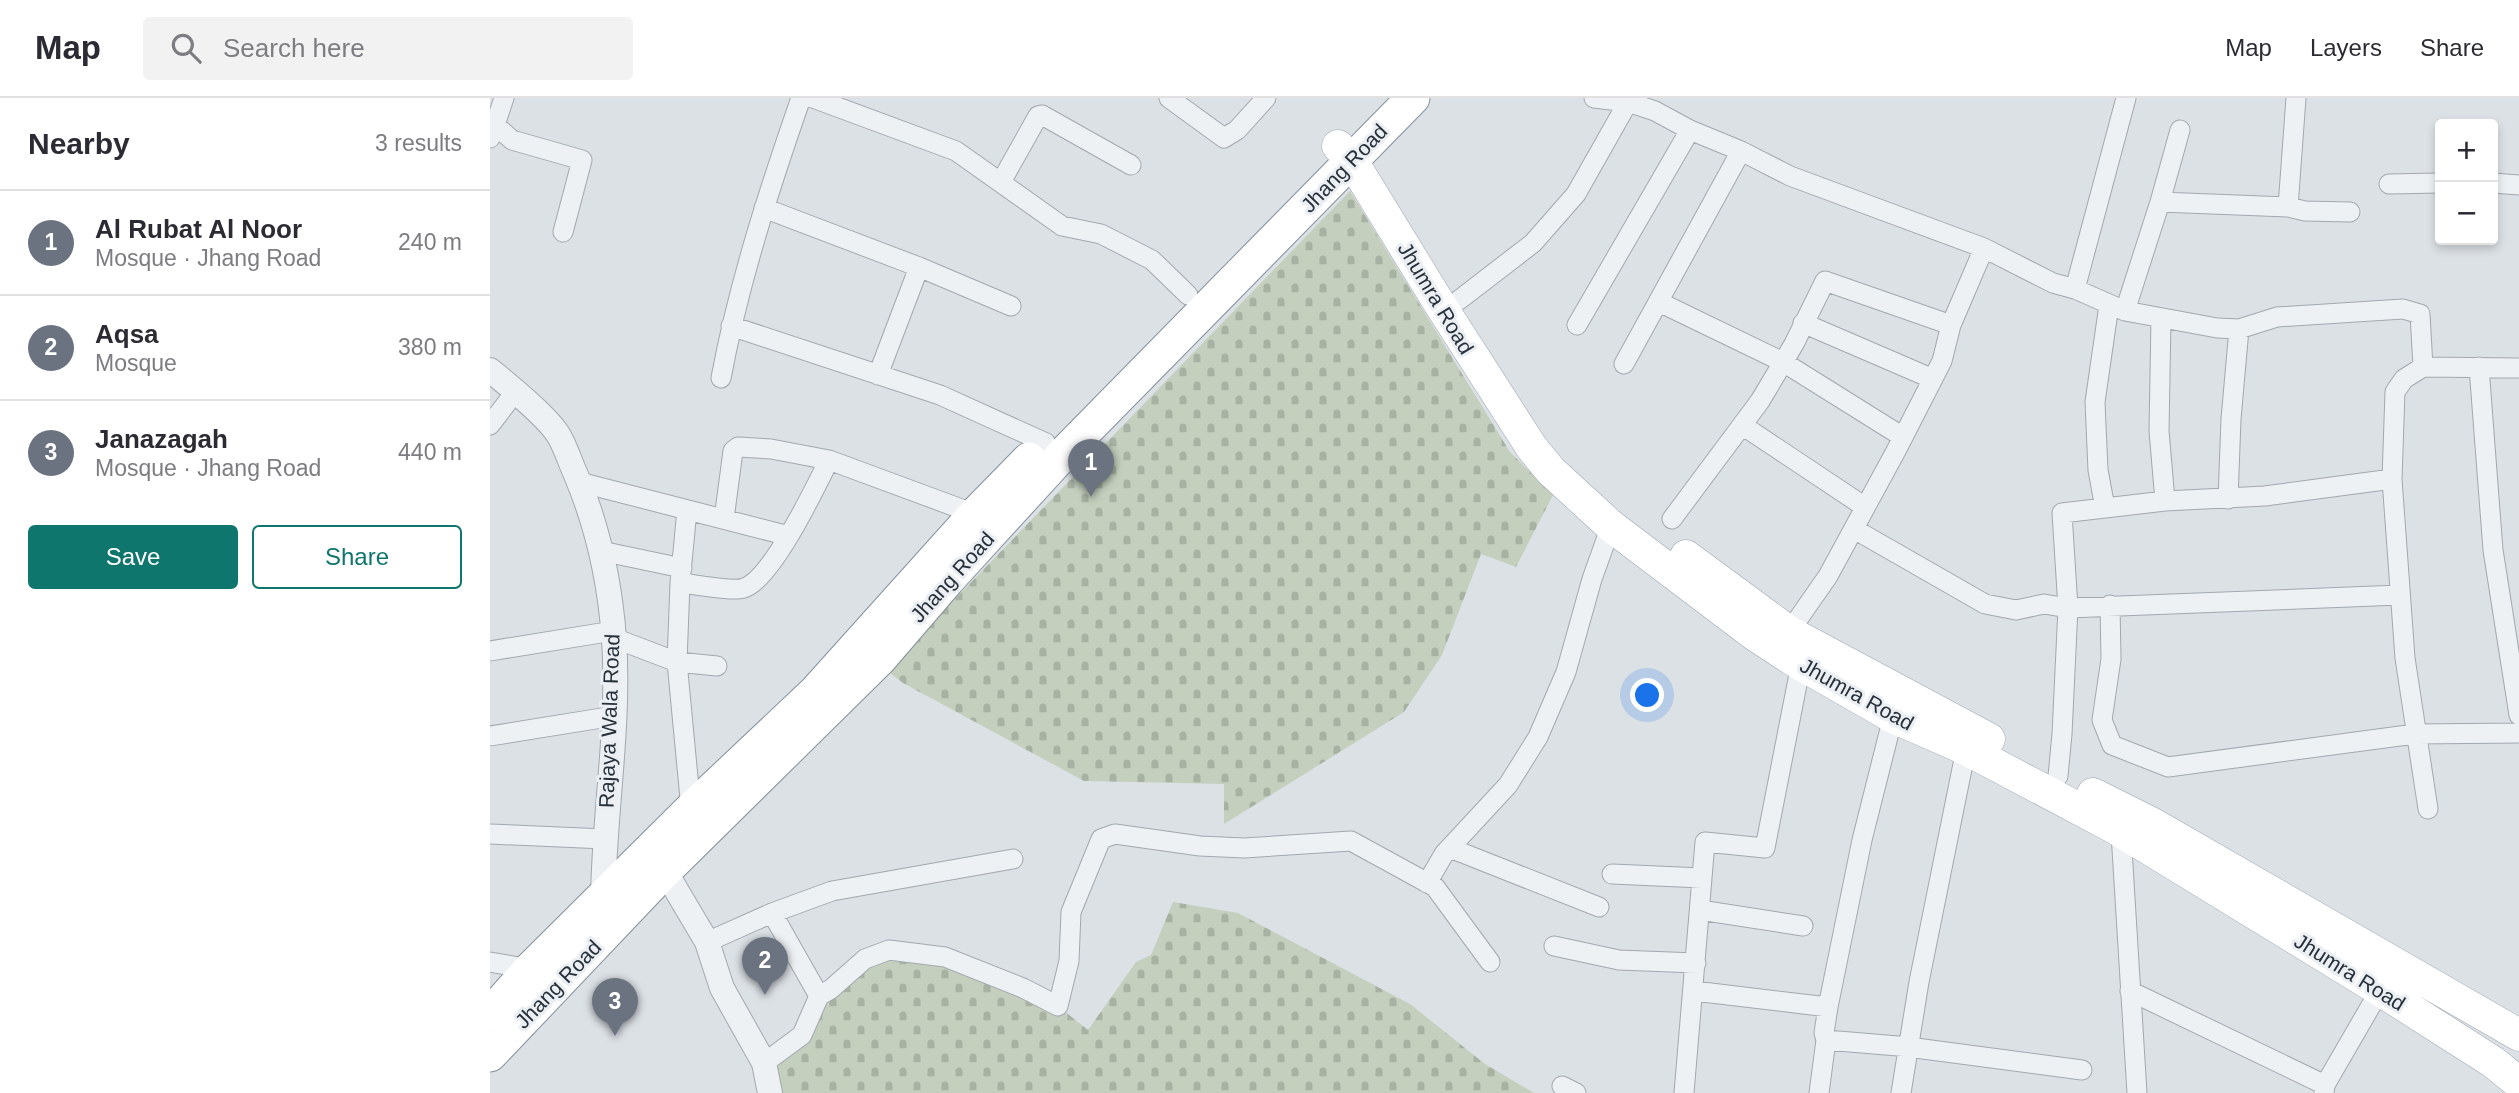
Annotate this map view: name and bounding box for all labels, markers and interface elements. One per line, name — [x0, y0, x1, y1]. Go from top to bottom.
search box — [143, 17, 633, 80]
text: Map — [35, 29, 101, 66]
icon: search — [167, 29, 205, 67]
text: Search here — [223, 33, 365, 63]
text: Map — [2225, 34, 2272, 61]
text: Layers — [2310, 34, 2382, 61]
text: Share — [2420, 34, 2484, 61]
street label: Jhang Road — [1296, 119, 1392, 217]
map controls — [2435, 119, 2498, 245]
button: + — [2435, 119, 2498, 182]
text: Nearby — [28, 127, 130, 160]
text: 3 results — [375, 130, 462, 156]
button: − — [2435, 182, 2498, 245]
text: Al Rubat Al Noor — [95, 214, 302, 244]
text: 1 — [45, 229, 57, 255]
text: 240 m — [398, 229, 462, 255]
street label: Jhumra Road — [1394, 238, 1478, 358]
text: Mosque · Jhang Road — [95, 245, 321, 271]
text: Aqsa — [95, 319, 159, 349]
text: 2 — [45, 334, 57, 360]
text: 380 m — [398, 334, 462, 360]
text: Mosque — [95, 350, 177, 376]
text: Janazagah — [95, 424, 228, 454]
text: 3 — [45, 439, 57, 465]
text: 440 m — [398, 439, 462, 465]
pin: 1 — [1068, 439, 1114, 497]
text: Mosque · Jhang Road — [95, 455, 321, 481]
button: Save — [28, 525, 238, 589]
button: Share — [252, 525, 462, 589]
street label: Jhang Road — [906, 527, 998, 627]
street label: Rajaya Wala Road — [594, 633, 624, 809]
street label: Jhumra Road — [1796, 653, 1918, 735]
your location — [1630, 678, 1664, 712]
street label: Jhumra Road — [2290, 929, 2410, 1015]
street label: Jhang Road — [510, 935, 606, 1033]
pin: 2 — [742, 937, 788, 995]
pin: 3 — [592, 978, 638, 1036]

